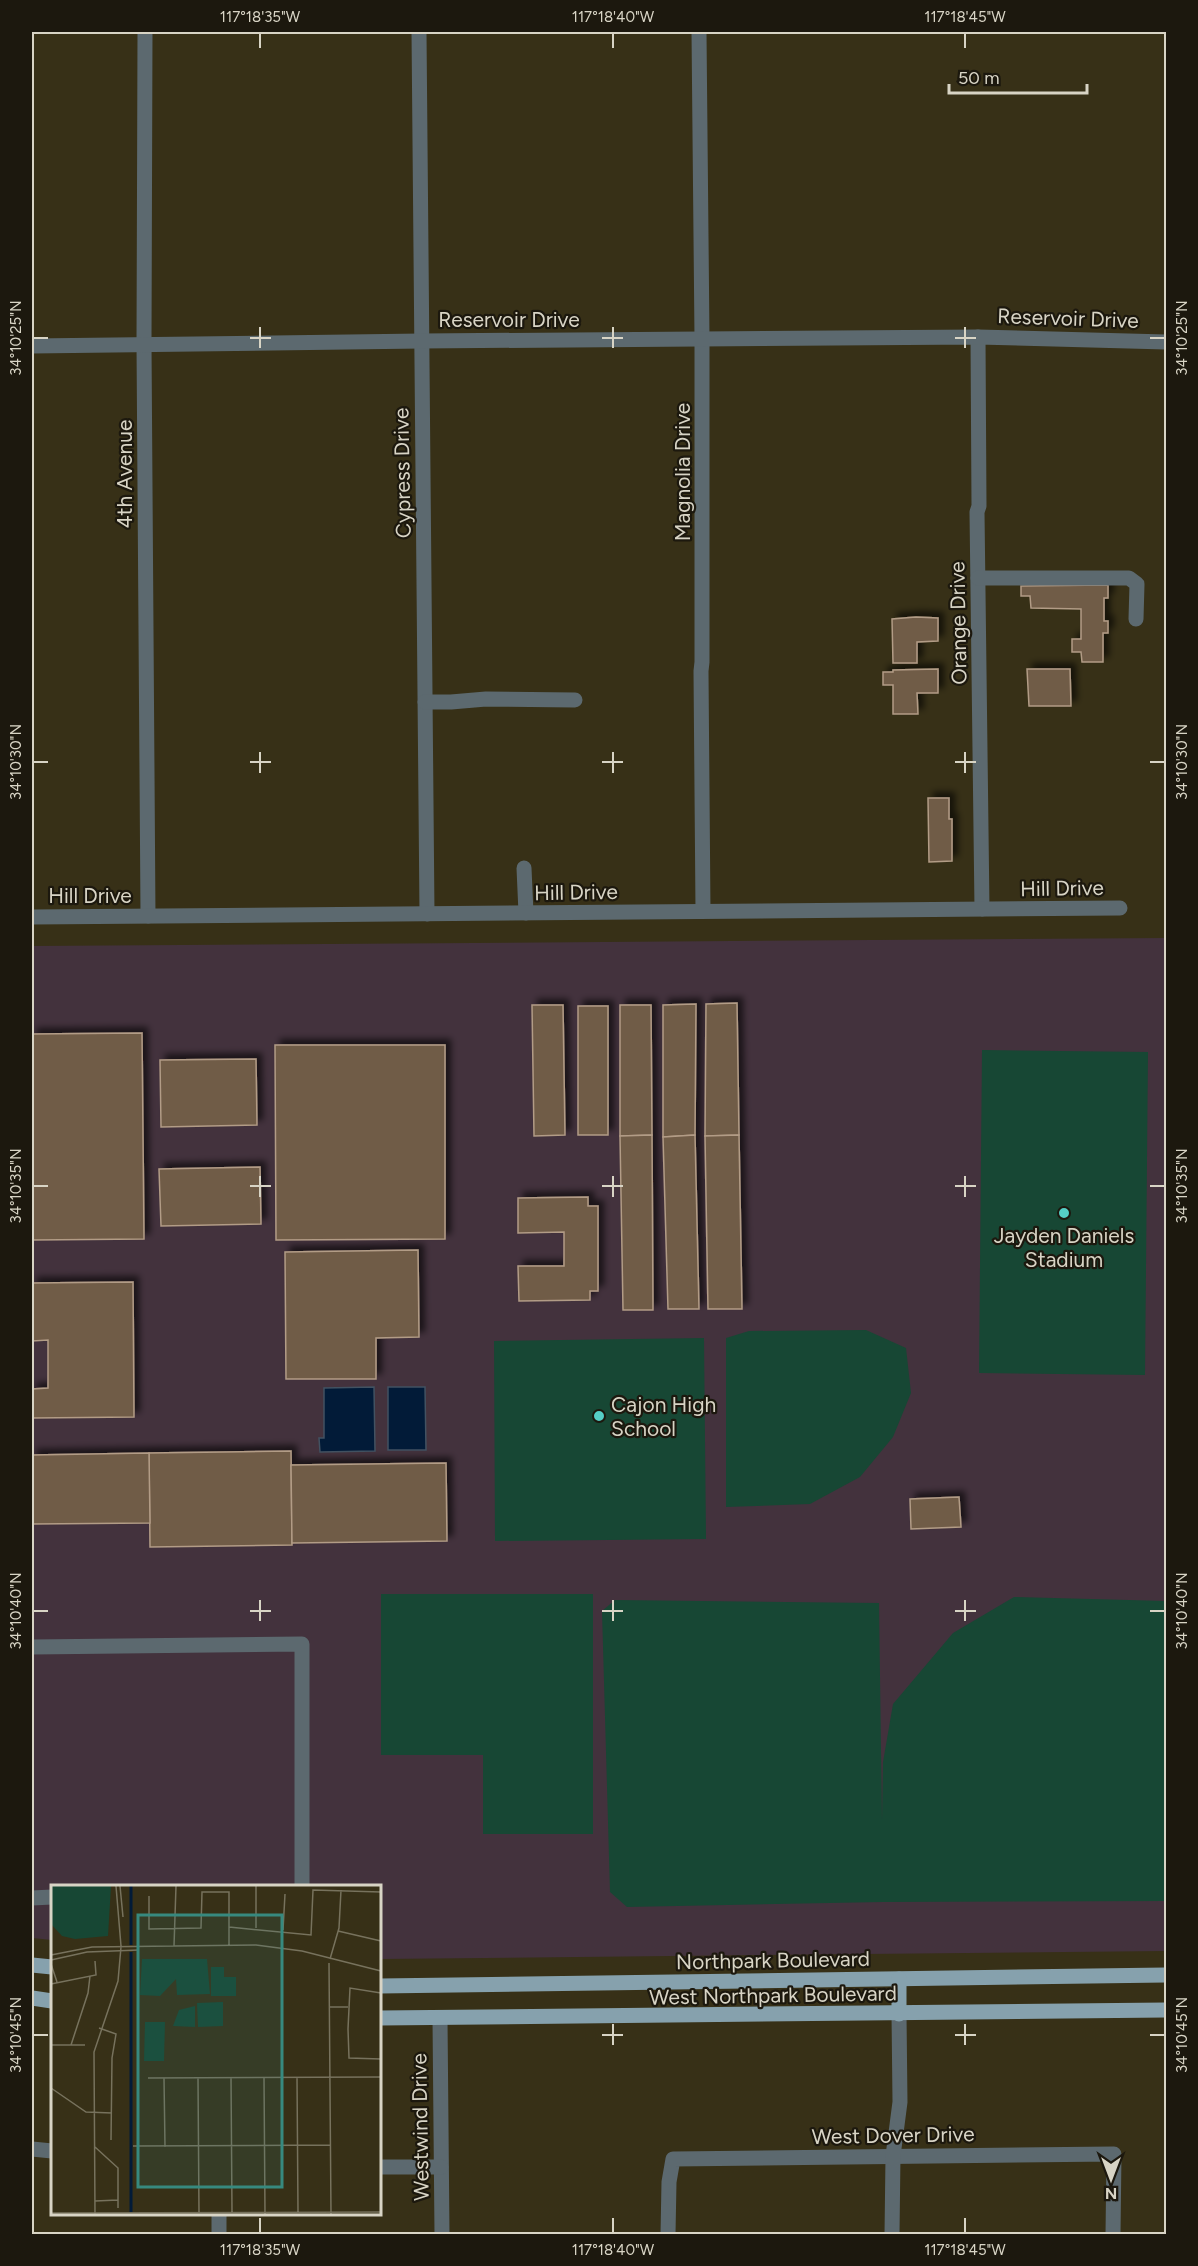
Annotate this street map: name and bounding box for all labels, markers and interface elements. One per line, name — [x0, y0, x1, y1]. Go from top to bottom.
text: 117°18'35"W — [220, 8, 301, 26]
text: 117°18'40"W — [572, 8, 655, 26]
text: 117°18'45"W — [924, 8, 1006, 26]
scale bar — [949, 57, 1087, 95]
text: 50 m — [958, 67, 1000, 89]
text: 34°10'25"N — [7, 300, 25, 376]
text: 34°10'25"N — [1173, 300, 1191, 376]
street label: Reservoir Drive — [997, 303, 1139, 333]
street label: Reservoir Drive — [438, 307, 580, 332]
street label: Magnolia Drive — [670, 403, 695, 541]
street label: Cypress Drive — [388, 408, 416, 538]
street label: 4th Avenue — [112, 420, 137, 528]
street label: Orange Drive — [944, 561, 972, 685]
text: 34°10'30"N — [7, 724, 25, 800]
text: 34°10'30"N — [1173, 724, 1191, 800]
street label: Hill Drive — [1020, 875, 1104, 901]
street label: Hill Drive — [534, 879, 618, 905]
street label: Hill Drive — [48, 883, 132, 908]
text: 34°10'35"N — [7, 1148, 25, 1224]
text: 34°10'35"N — [1173, 1148, 1191, 1224]
marker: Jayden Daniels Stadium — [1057, 1206, 1071, 1220]
place label: Jayden Daniels Stadium — [994, 1223, 1134, 1272]
place label: Cajon High School — [611, 1392, 716, 1441]
marker: Cajon High School — [592, 1409, 606, 1423]
text: 34°10'40"N — [7, 1572, 25, 1650]
text: 34°10'40"N — [1173, 1572, 1191, 1650]
inset map — [51, 1885, 381, 2215]
street label: Northpark Boulevard — [676, 1946, 870, 1974]
street label: West Northpark Boulevard — [649, 1980, 897, 2010]
text: 34°10'45"N — [7, 1997, 25, 2073]
text: 34°10'45"N — [1173, 1997, 1191, 2073]
street label: Westwind Drive — [406, 2053, 434, 2201]
street label: West Dover Drive — [811, 2121, 975, 2149]
north arrow — [1081, 2149, 1141, 2209]
text: N — [1105, 2184, 1117, 2203]
text: 117°18'35"W — [220, 2241, 301, 2259]
text: 117°18'40"W — [572, 2241, 655, 2259]
text: 117°18'45"W — [924, 2241, 1006, 2259]

